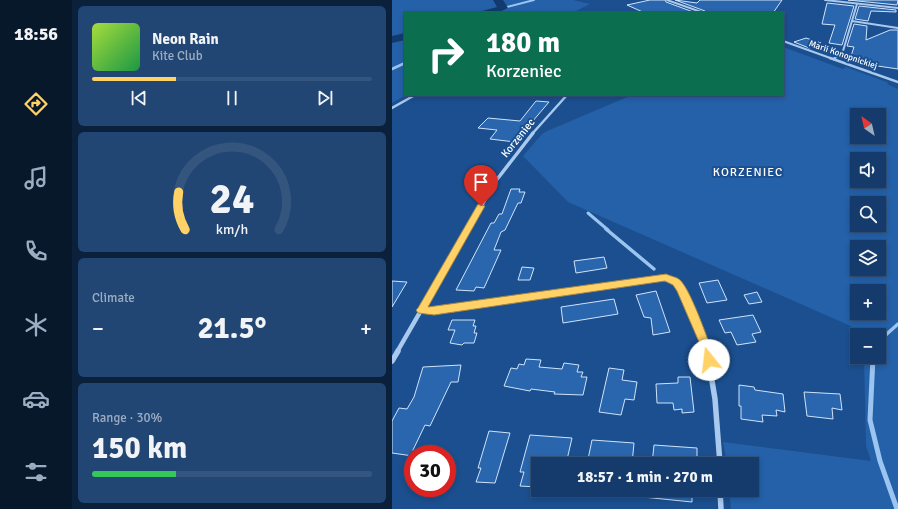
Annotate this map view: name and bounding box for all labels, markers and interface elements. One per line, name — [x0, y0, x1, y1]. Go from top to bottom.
text: 18:56 — [14, 23, 58, 45]
text: 180 m — [486, 26, 560, 60]
icon: right — [420, 28, 472, 80]
text: Neon Rain — [152, 30, 219, 48]
street label: Marii Konopnickiej — [807, 38, 879, 72]
text: Kite Club — [152, 48, 203, 64]
text: Korzeniec — [486, 60, 562, 82]
icon: previous — [128, 87, 150, 109]
icon: pause — [221, 87, 243, 109]
icon: next — [314, 87, 336, 109]
icon: directions — [22, 90, 50, 118]
north arrow — [850, 108, 886, 144]
map controls — [850, 108, 886, 364]
street label: Korzeniec — [498, 116, 538, 160]
button: sound — [850, 152, 886, 188]
icon: music — [22, 164, 50, 192]
pin — [464, 165, 498, 206]
district label: KORZENIEC — [713, 165, 783, 180]
icon: arrive — [470, 171, 492, 193]
text: 24 — [210, 173, 254, 224]
button: search — [850, 196, 886, 232]
text: km/h — [216, 220, 248, 237]
icon: phone — [22, 237, 50, 265]
button: layers — [850, 240, 886, 276]
button: + — [850, 284, 886, 320]
text: Climate — [92, 290, 135, 306]
text: 21.5° — [197, 310, 267, 347]
icon: climate — [22, 311, 50, 339]
text: − — [92, 315, 104, 342]
text: + — [360, 315, 372, 342]
button: − — [850, 328, 886, 364]
position arrow — [688, 339, 730, 381]
icon: car — [22, 385, 50, 413]
text: Range · 30% — [92, 410, 162, 426]
text: 150 km — [92, 430, 187, 467]
speed limit sign: 30 — [404, 445, 456, 497]
icon: filters — [22, 458, 50, 486]
text: 18:57 · 1 min · 270 m — [577, 468, 713, 486]

